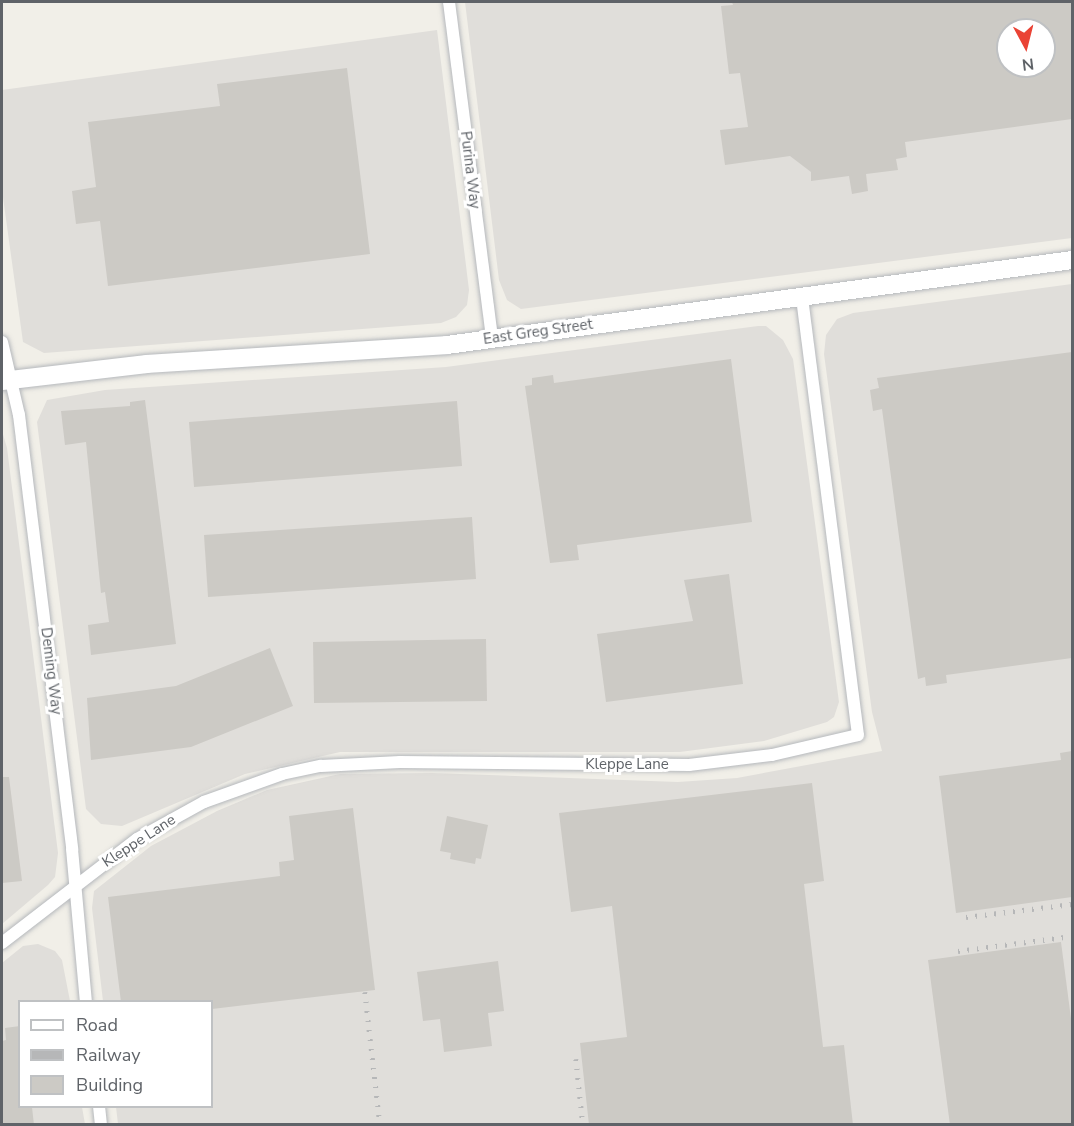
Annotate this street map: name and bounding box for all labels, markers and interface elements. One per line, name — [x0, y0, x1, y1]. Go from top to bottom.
north arrow — [996, 18, 1056, 78]
text: N — [1021, 52, 1035, 76]
street label: Purina Way — [456, 130, 484, 210]
street label: East Greg Street — [482, 315, 594, 349]
street label: Deming Way — [37, 626, 65, 716]
street label: Kleppe Lane — [585, 756, 669, 774]
street label: Kleppe Lane — [99, 811, 179, 871]
legend — [18, 1000, 213, 1108]
text: Road — [76, 1013, 118, 1037]
text: Railway — [76, 1043, 141, 1067]
text: Building — [76, 1073, 143, 1097]

